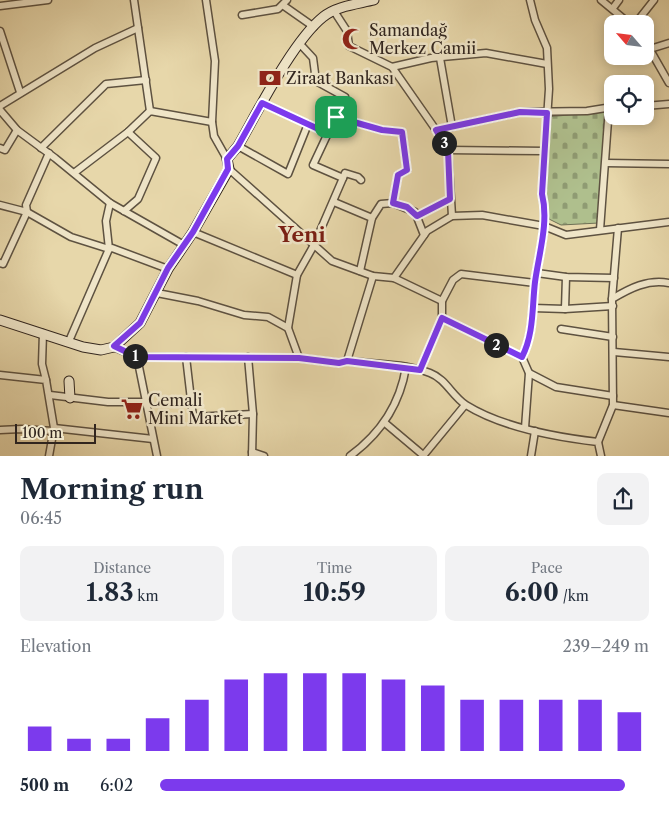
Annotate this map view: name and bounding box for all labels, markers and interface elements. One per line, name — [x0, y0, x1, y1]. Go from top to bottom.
north arrow — [604, 15, 654, 65]
map controls — [604, 15, 654, 125]
place label: Samandağ Merkez Camii — [369, 20, 476, 58]
mosque icon: Samandağ Merkez Camii — [340, 26, 366, 52]
bank icon: Ziraat Bankası — [257, 65, 283, 91]
place label: Ziraat Bankası — [286, 68, 394, 88]
button: locate — [604, 75, 654, 125]
pin — [315, 96, 357, 138]
icon: arrive — [322, 103, 350, 131]
pin: 3 — [432, 130, 456, 156]
text: 3 — [441, 134, 448, 152]
district label: Yeni — [277, 222, 326, 247]
pin: 2 — [484, 332, 508, 358]
text: 2 — [492, 336, 501, 354]
pin: 1 — [122, 344, 148, 368]
text: 1 — [132, 347, 139, 365]
place label: Cemali Mini Market — [148, 390, 243, 428]
supermarket icon: Cemali Mini Market — [119, 396, 145, 422]
scale bar — [15, 420, 96, 444]
text: 100 m — [22, 424, 62, 442]
text: Morning run — [20, 472, 204, 506]
button: share — [597, 473, 649, 525]
text: 06:45 — [20, 508, 62, 528]
text: Distance — [93, 559, 151, 577]
text: Time — [317, 559, 352, 577]
text: Pace — [531, 559, 563, 577]
text: 1.83 — [86, 577, 134, 608]
text: 10:59 — [303, 577, 366, 608]
text: 6:00 — [505, 577, 559, 608]
text: km — [134, 587, 158, 605]
text: /km — [559, 587, 589, 605]
text: Elevation — [20, 636, 91, 656]
text: 239–249 m — [563, 636, 649, 656]
text: 500 m — [20, 775, 69, 795]
text: 6:02 — [100, 775, 133, 795]

